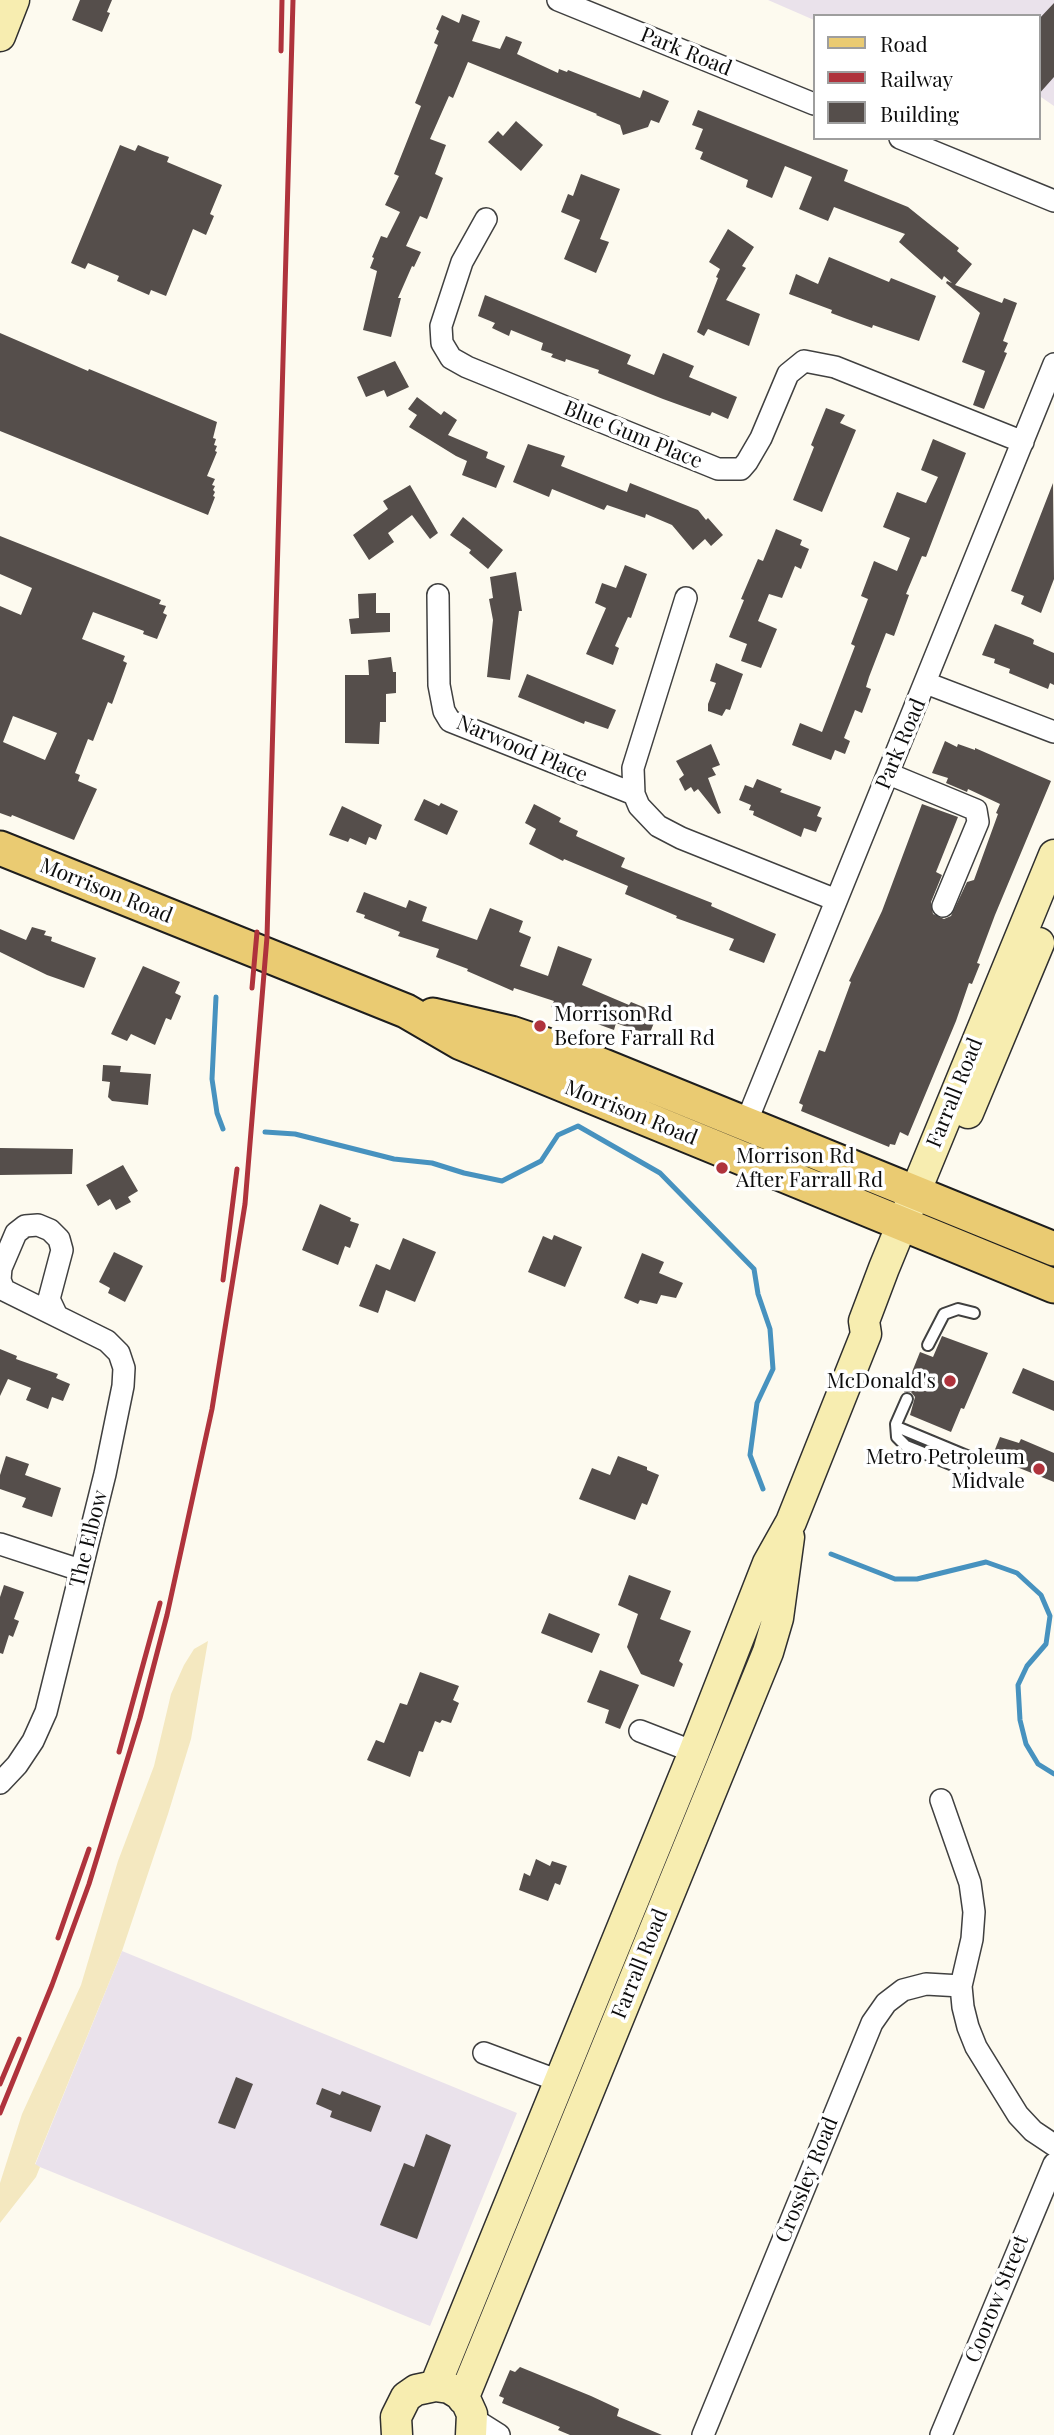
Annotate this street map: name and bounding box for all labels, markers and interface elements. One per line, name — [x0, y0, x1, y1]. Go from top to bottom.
legend — [813, 14, 1040, 140]
street label: Park Road — [637, 22, 735, 82]
text: Road — [880, 29, 928, 57]
text: Railway — [880, 64, 953, 92]
text: Building — [880, 99, 959, 127]
street label: Blue Gum Place — [560, 396, 706, 474]
street label: Park Road — [871, 695, 931, 793]
street label: Narwood Place — [453, 710, 591, 788]
street label: Morrison Road — [36, 853, 176, 929]
place label: Morrison Rd Before Farrall Rd — [554, 1001, 715, 1051]
marker: Morrison Rd Before Farrall Rd — [532, 1018, 548, 1034]
street label: Farrall Road — [922, 1034, 988, 1152]
street label: Morrison Road — [561, 1075, 701, 1151]
place label: Morrison Rd After Farrall Rd — [736, 1143, 883, 1193]
marker: Morrison Rd After Farrall Rd — [714, 1160, 730, 1176]
place label: McDonald's — [827, 1368, 936, 1394]
marker: McDonald's — [942, 1373, 958, 1389]
place label: Metro Petroleum Midvale — [866, 1444, 1025, 1494]
marker: Metro Petroleum Midvale — [1031, 1461, 1047, 1477]
street label: The Elbow — [65, 1488, 113, 1590]
street label: Farrall Road — [607, 1905, 673, 2023]
street label: Crossley Road — [770, 2113, 844, 2247]
street label: Coorow Street — [960, 2231, 1034, 2367]

